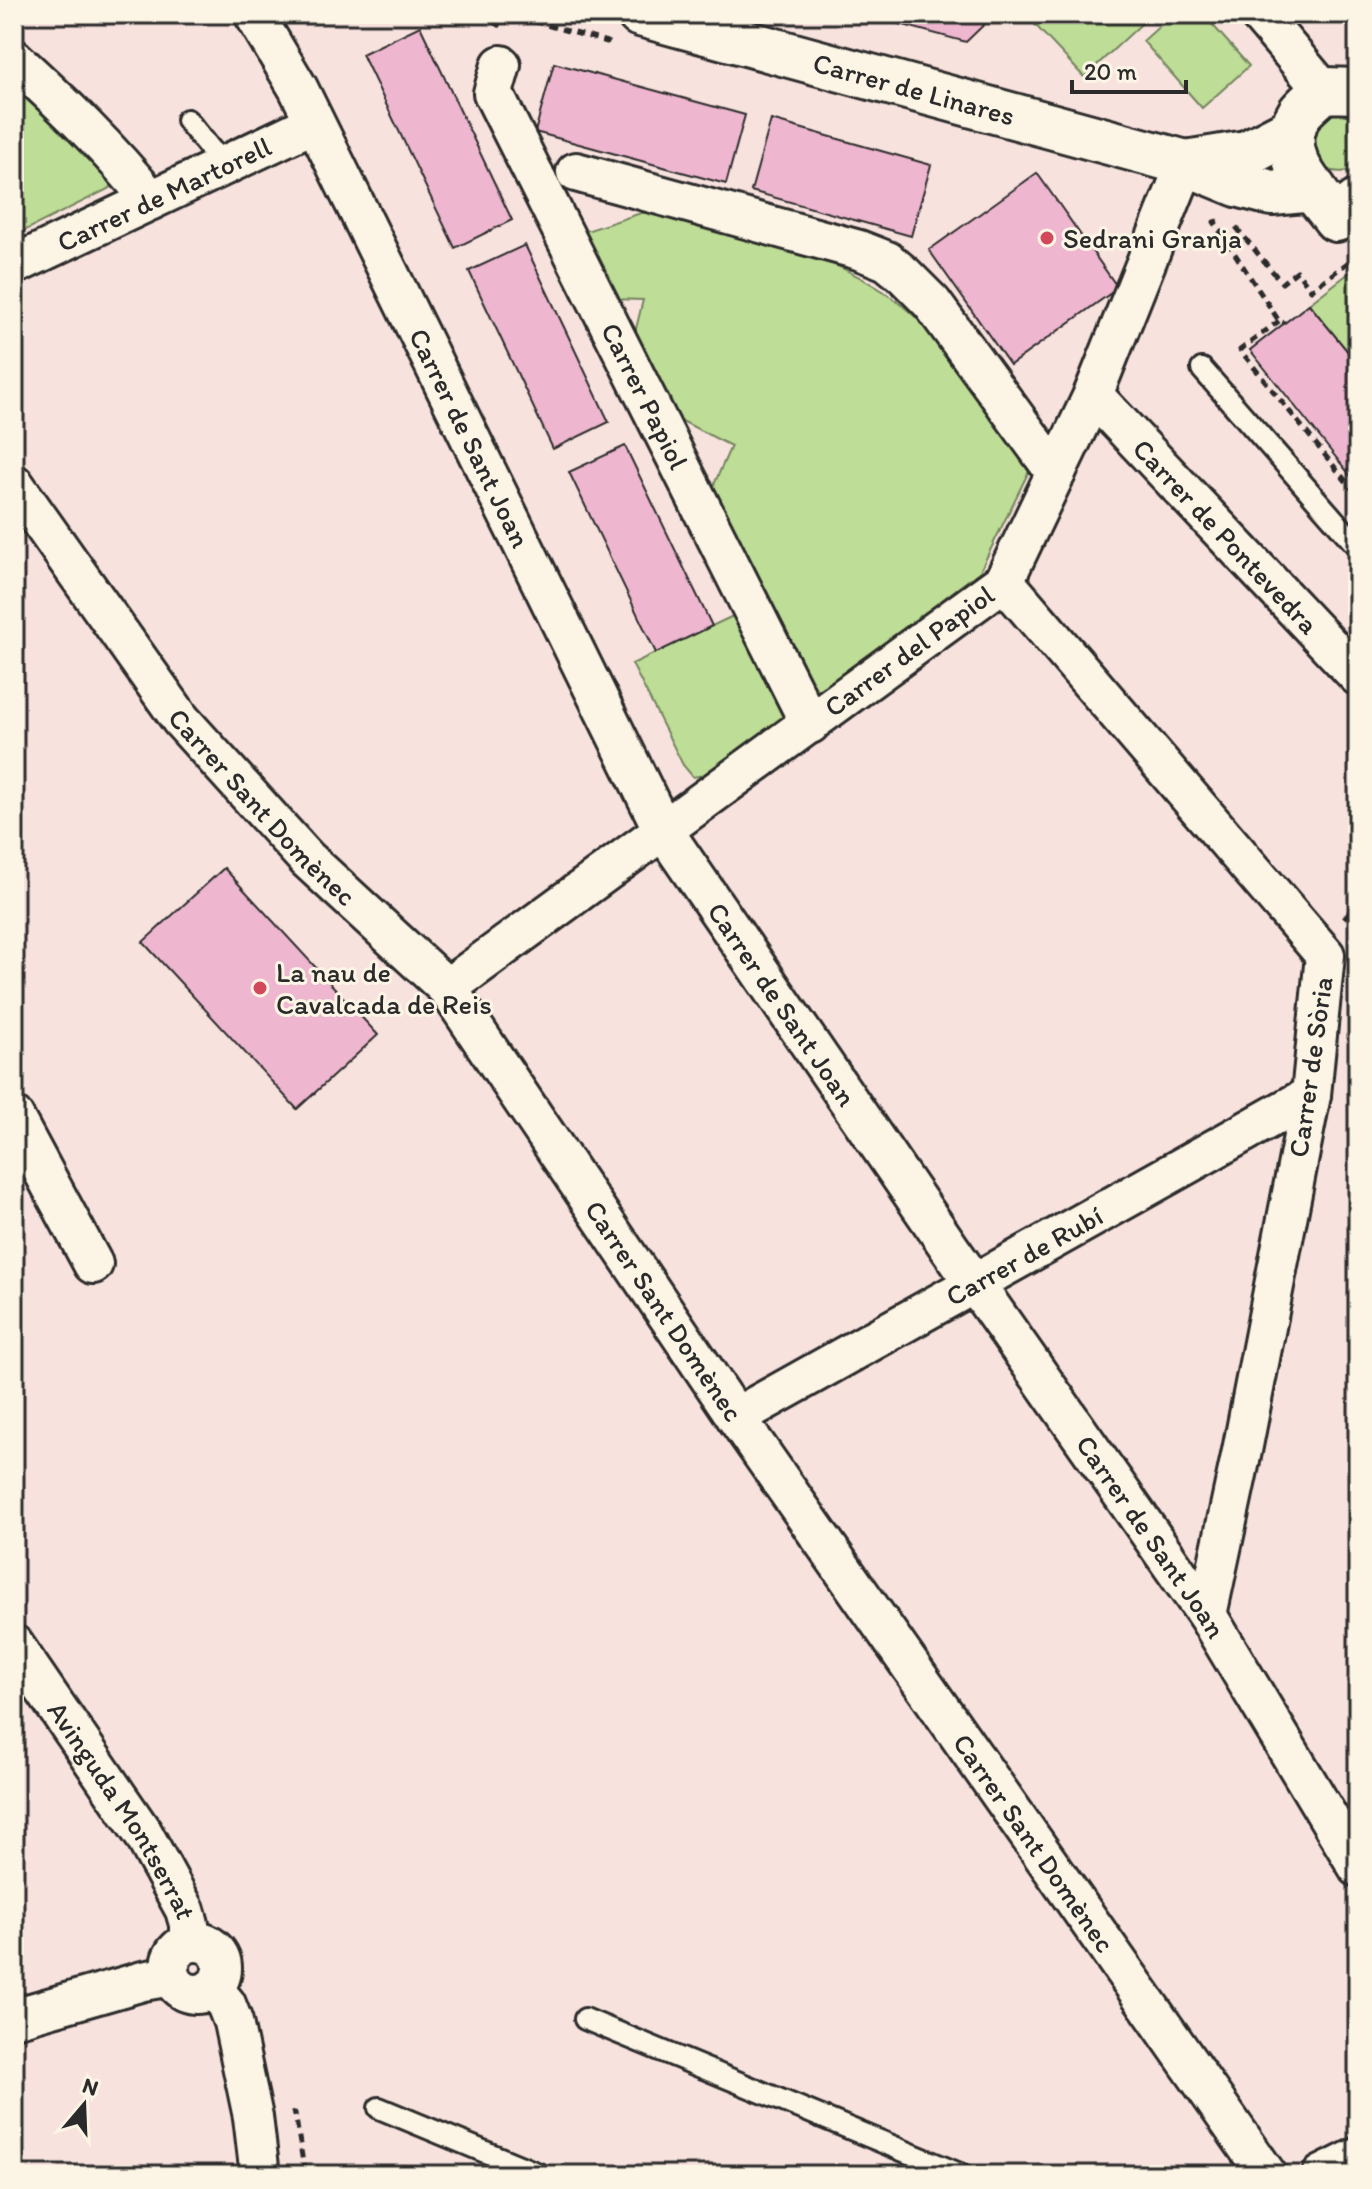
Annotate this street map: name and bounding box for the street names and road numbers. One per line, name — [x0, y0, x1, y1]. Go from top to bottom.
street label: Carrer de Linares — [809, 45, 1019, 132]
street label: Carrer de Martorell — [52, 129, 277, 259]
street label: Carrer Papiol — [594, 317, 696, 475]
street label: Carrer de Sant Joan — [402, 323, 538, 553]
street label: Carrer de Pontevedra — [1126, 431, 1326, 641]
street label: Carrer del Papiol — [817, 577, 1001, 724]
street label: Carrer Sant Domènec — [161, 702, 363, 913]
street label: Carrer de Sant Joan — [700, 895, 864, 1113]
street label: Carrer de Sòria — [1281, 974, 1340, 1159]
street label: Carrer Sant Domènec — [578, 1194, 751, 1427]
street label: Carrer de Rubí — [940, 1198, 1108, 1313]
street label: Carrer de Sant Joan — [1069, 1428, 1234, 1644]
street label: Avinguda Montserrat — [40, 1694, 204, 1923]
street label: Carrer Sant Domènec — [946, 1727, 1122, 1958]

